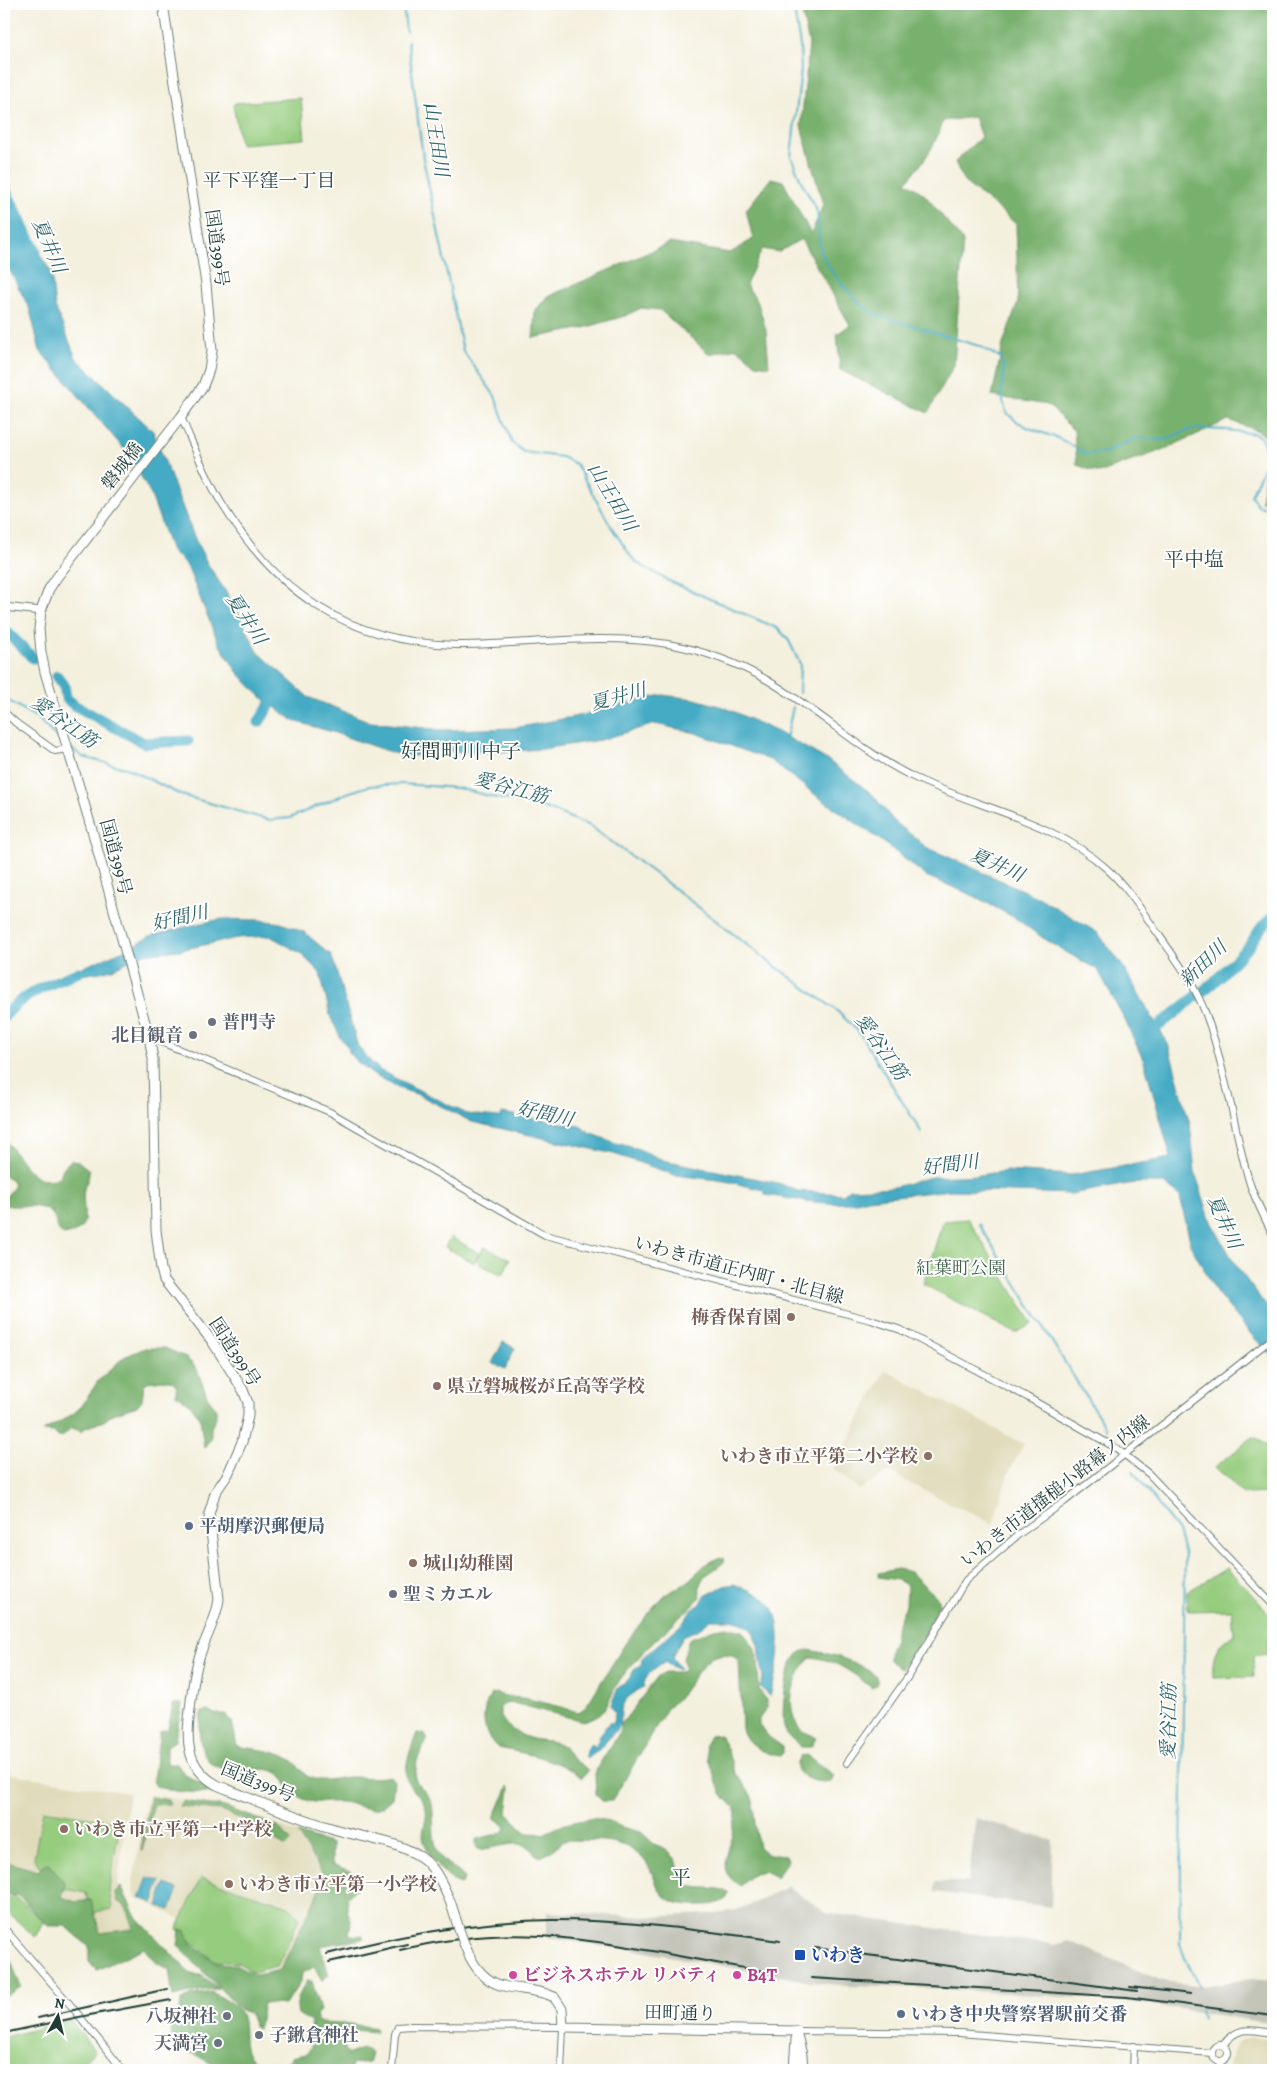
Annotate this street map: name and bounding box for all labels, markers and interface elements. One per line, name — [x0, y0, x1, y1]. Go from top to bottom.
water label: 山王田川 — [417, 99, 455, 181]
district label: 平下平窪一丁目 — [202, 168, 336, 194]
street label: 国道399号 — [200, 208, 234, 288]
water label: 夏井川 — [26, 215, 73, 279]
street label: 磐城橋 — [96, 437, 148, 495]
water label: 山王田川 — [581, 458, 644, 538]
district label: 平中塩 — [1164, 546, 1224, 573]
water label: 夏井川 — [220, 588, 274, 652]
water label: 夏井川 — [587, 677, 651, 717]
water label: 愛谷江筋 — [25, 690, 105, 756]
district label: 好間町川中子 — [401, 738, 521, 765]
water label: 愛谷江筋 — [471, 766, 554, 811]
street label: 国道399号 — [94, 816, 138, 898]
water label: 夏井川 — [966, 842, 1030, 889]
water label: 好間川 — [149, 898, 213, 937]
water label: 新田川 — [1173, 933, 1234, 993]
water label: 愛谷江筋 — [849, 1008, 915, 1088]
place label: 普門寺 — [222, 1010, 276, 1034]
marker: 普門寺 — [206, 1016, 218, 1028]
place label: 北目観音 — [111, 1023, 183, 1047]
marker: 北目観音 — [187, 1029, 199, 1041]
water label: 好間川 — [514, 1095, 578, 1134]
water label: 好間川 — [920, 1148, 982, 1181]
water label: 夏井川 — [1201, 1191, 1248, 1255]
street label: いわき市道正内町・北目線 — [632, 1230, 846, 1310]
park label: 紅葉町公園 — [916, 1256, 1006, 1280]
place label: 梅香保育園 — [691, 1305, 781, 1329]
marker: 梅香保育園 — [785, 1311, 797, 1323]
street label: 国道399号 — [204, 1313, 266, 1391]
place label: 県立磐城桜が丘高等学校 — [447, 1374, 645, 1398]
marker: 県立磐城桜が丘高等学校 — [431, 1380, 443, 1392]
street label: いわき市道搔槌小路幕ノ内線 — [955, 1410, 1155, 1572]
place label: いわき市立平第二小学校 — [720, 1444, 918, 1468]
marker: いわき市立平第二小学校 — [922, 1450, 934, 1462]
place label: 平胡摩沢郵便局 — [199, 1514, 325, 1538]
marker: 平胡摩沢郵便局 — [183, 1520, 195, 1532]
place label: 城山幼稚園 — [423, 1551, 513, 1575]
marker: 城山幼稚園 — [407, 1557, 419, 1569]
place label: 聖ミカエル — [403, 1582, 493, 1606]
marker: 聖ミカエル — [387, 1588, 399, 1600]
water label: 愛谷江筋 — [1155, 1681, 1183, 1760]
street label: 国道399号 — [217, 1756, 299, 1808]
place label: いわき市立平第一中学校 — [74, 1817, 272, 1841]
marker: いわき市立平第一中学校 — [58, 1823, 70, 1835]
district label: 平 — [671, 1864, 691, 1891]
place label: いわき市立平第一小学校 — [239, 1872, 437, 1896]
marker: いわき市立平第一小学校 — [223, 1878, 235, 1890]
place label: いわき — [811, 1943, 865, 1967]
marker: いわき — [793, 1948, 807, 1962]
place label: ビジネスホテル リバティ — [523, 1963, 721, 1987]
place label: B4T — [747, 1963, 778, 1987]
marker: ビジネスホテル リバティ — [507, 1969, 519, 1981]
marker: B4T — [731, 1969, 743, 1981]
north arrow — [32, 1992, 82, 2042]
text: N — [53, 1994, 66, 2014]
street label: 田町通り — [644, 2000, 716, 2026]
place label: いわき中央警察署駅前交番 — [911, 2002, 1127, 2026]
place label: 八坂神社 — [145, 2004, 217, 2028]
marker: いわき中央警察署駅前交番 — [895, 2008, 907, 2020]
marker: 八坂神社 — [221, 2010, 233, 2022]
place label: 子鍬倉神社 — [269, 2023, 359, 2047]
marker: 子鍬倉神社 — [253, 2029, 265, 2041]
place label: 天満宮 — [154, 2031, 208, 2055]
marker: 天満宮 — [212, 2037, 224, 2049]

